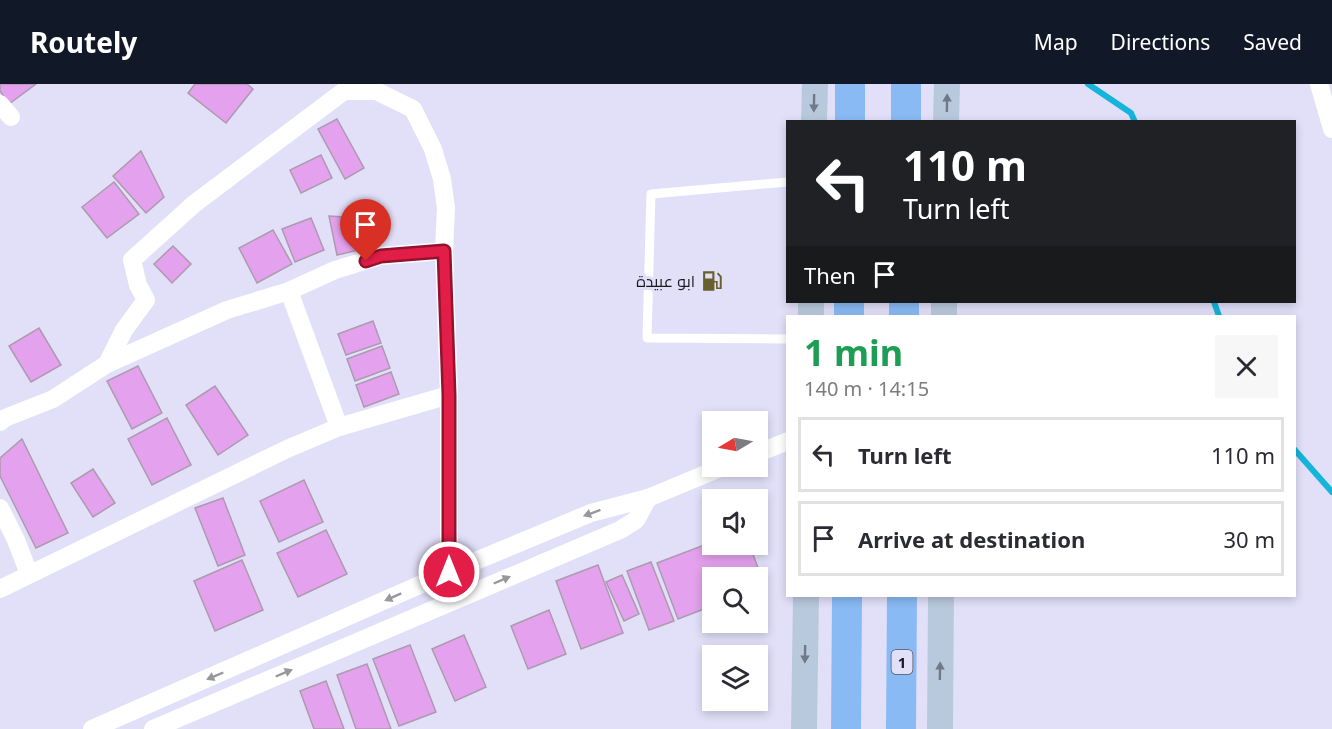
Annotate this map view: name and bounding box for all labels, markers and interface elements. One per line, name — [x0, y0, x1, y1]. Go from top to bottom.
text: Routely — [30, 23, 137, 61]
text: Map — [1034, 28, 1078, 56]
text: Directions — [1111, 28, 1210, 56]
text: Saved — [1243, 28, 1302, 56]
one-way arrow — [810, 93, 819, 112]
one-way arrow — [942, 93, 952, 112]
text: 110 m — [903, 136, 1027, 193]
icon: left — [804, 144, 882, 222]
text: Turn left — [903, 190, 1009, 227]
pin — [340, 199, 391, 261]
icon: arrive — [349, 208, 382, 241]
icon: arrive — [868, 258, 901, 291]
text: Then — [804, 260, 856, 290]
fuel station icon: ابو عبيدة — [700, 269, 724, 293]
place label: ابو عبيدة — [636, 270, 695, 292]
text: 1 min — [804, 328, 903, 377]
button: close — [1215, 335, 1278, 398]
text: 140 m · 14:15 — [804, 375, 929, 402]
north arrow — [702, 411, 768, 477]
map controls — [702, 411, 768, 711]
icon: left — [807, 438, 840, 471]
text: Turn left — [858, 440, 952, 470]
text: 110 m — [1211, 440, 1275, 470]
button: sound — [702, 489, 768, 555]
one-way arrow — [583, 509, 601, 519]
icon: arrive — [807, 522, 840, 555]
text: Arrive at destination — [858, 524, 1085, 554]
text: 30 m — [1224, 524, 1275, 554]
position arrow — [417, 540, 481, 604]
button: search — [702, 567, 768, 633]
one-way arrow — [493, 575, 511, 585]
one-way arrow — [385, 593, 402, 602]
one-way arrow — [800, 644, 810, 663]
button: layers — [702, 645, 768, 711]
road number: 1 — [892, 650, 912, 674]
one-way arrow — [935, 661, 945, 680]
one-way arrow — [275, 668, 293, 678]
one-way arrow — [205, 671, 223, 681]

